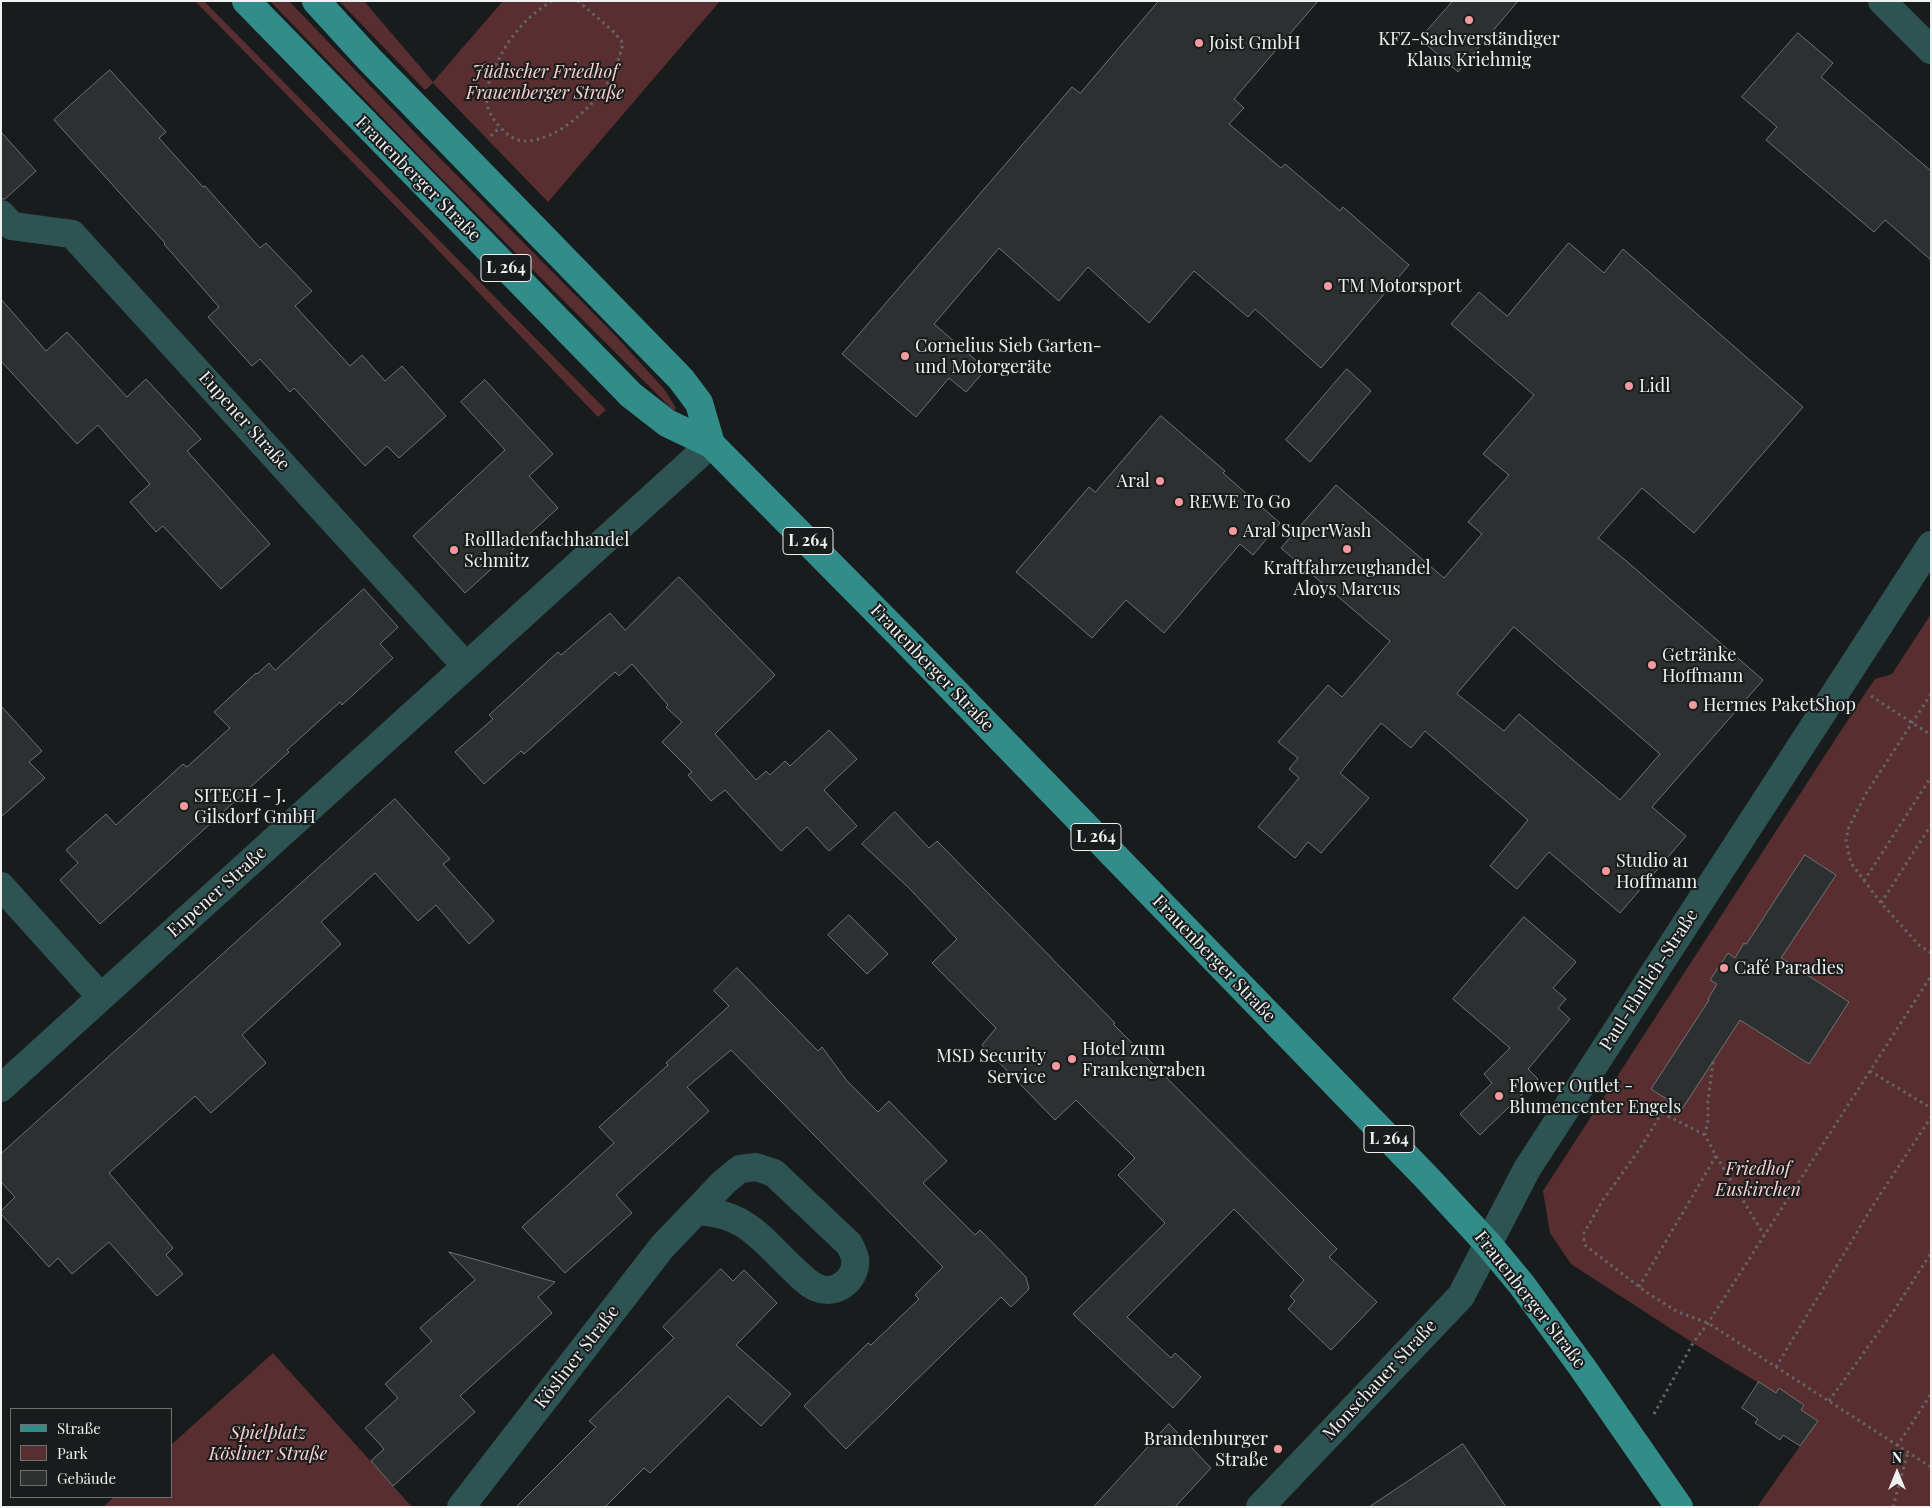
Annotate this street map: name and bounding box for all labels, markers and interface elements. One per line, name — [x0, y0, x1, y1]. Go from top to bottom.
marker: KFZ-Sachverständiger Klaus Kriehmig — [1463, 14, 1475, 26]
place label: KFZ-Sachverständiger Klaus Kriehmig — [1378, 28, 1560, 70]
place label: Joist GmbH — [1209, 32, 1301, 54]
marker: Joist GmbH — [1193, 37, 1205, 49]
park label: Jüdischer Friedhof Frauenberger Straße — [466, 61, 624, 104]
street label: Frauenberger Straße — [351, 112, 485, 246]
road number: L 264 — [481, 254, 531, 282]
place label: TM Motorsport — [1338, 275, 1462, 297]
marker: TM Motorsport — [1322, 280, 1334, 292]
place label: Cornelius Sieb Garten- und Motorgeräte — [915, 335, 1102, 378]
marker: Cornelius Sieb Garten- und Motorgeräte — [899, 350, 911, 362]
street label: Eupener Straße — [194, 367, 294, 475]
place label: Lidl — [1639, 375, 1670, 397]
marker: Lidl — [1623, 380, 1635, 392]
place label: Aral — [1117, 470, 1150, 492]
marker: Aral — [1154, 475, 1166, 487]
place label: REWE To Go — [1189, 491, 1291, 513]
marker: REWE To Go — [1173, 496, 1185, 508]
place label: Aral SuperWash — [1243, 520, 1371, 542]
marker: Aral SuperWash — [1227, 525, 1239, 537]
road number: L 264 — [783, 528, 833, 554]
place label: Rollladenfachhandel Schmitz — [464, 529, 629, 572]
marker: Kraftfahrzeughandel Aloys Marcus — [1341, 543, 1353, 555]
marker: Rollladenfachhandel Schmitz — [448, 544, 460, 556]
place label: Kraftfahrzeughandel Aloys Marcus — [1263, 557, 1431, 600]
street label: Frauenberger Straße — [866, 600, 998, 736]
place label: Getränke Hoffmann — [1662, 644, 1743, 686]
marker: Getränke Hoffmann — [1646, 659, 1658, 671]
place label: Hermes PaketShop — [1703, 694, 1856, 716]
marker: Hermes PaketShop — [1687, 699, 1699, 711]
place label: SITECH - J. Gilsdorf GmbH — [194, 785, 316, 828]
marker: SITECH - J. Gilsdorf GmbH — [178, 800, 190, 812]
road number: L 264 — [1071, 824, 1121, 850]
street label: Eupener Straße — [163, 842, 271, 942]
place label: Studio a1 Hoffmann — [1616, 850, 1697, 892]
marker: Studio a1 Hoffmann — [1600, 865, 1612, 877]
street label: Frauenberger Straße — [1148, 891, 1280, 1027]
street label: Paul-Ehrlich-Straße — [1595, 905, 1703, 1055]
place label: Café Paradies — [1734, 957, 1844, 979]
marker: Café Paradies — [1718, 962, 1730, 974]
place label: Hotel zum Frankengraben — [1082, 1038, 1205, 1080]
place label: MSD Security Service — [936, 1045, 1046, 1088]
marker: Hotel zum Frankengraben — [1066, 1053, 1078, 1065]
marker: MSD Security Service — [1050, 1060, 1062, 1072]
place label: Flower Outlet - Blumencenter Engels — [1509, 1075, 1681, 1118]
marker: Flower Outlet - Blumencenter Engels — [1493, 1090, 1505, 1102]
road number: L 264 — [1364, 1126, 1414, 1152]
park label: Friedhof Euskirchen — [1715, 1158, 1801, 1200]
street label: Frauenberger Straße — [1470, 1227, 1590, 1373]
street label: Kösliner Straße — [530, 1301, 624, 1413]
street label: Monschauer Straße — [1319, 1315, 1441, 1445]
legend — [10, 1408, 172, 1498]
text: Straße — [57, 1418, 101, 1438]
park label: Spielplatz Kösliner Straße — [209, 1422, 327, 1465]
place label: Brandenburger Straße — [1144, 1428, 1268, 1470]
text: Park — [57, 1443, 88, 1463]
marker: Brandenburger Straße — [1272, 1443, 1284, 1455]
north arrow — [1872, 1448, 1922, 1498]
text: N — [1892, 1448, 1902, 1467]
text: Gebäude — [57, 1468, 116, 1488]

